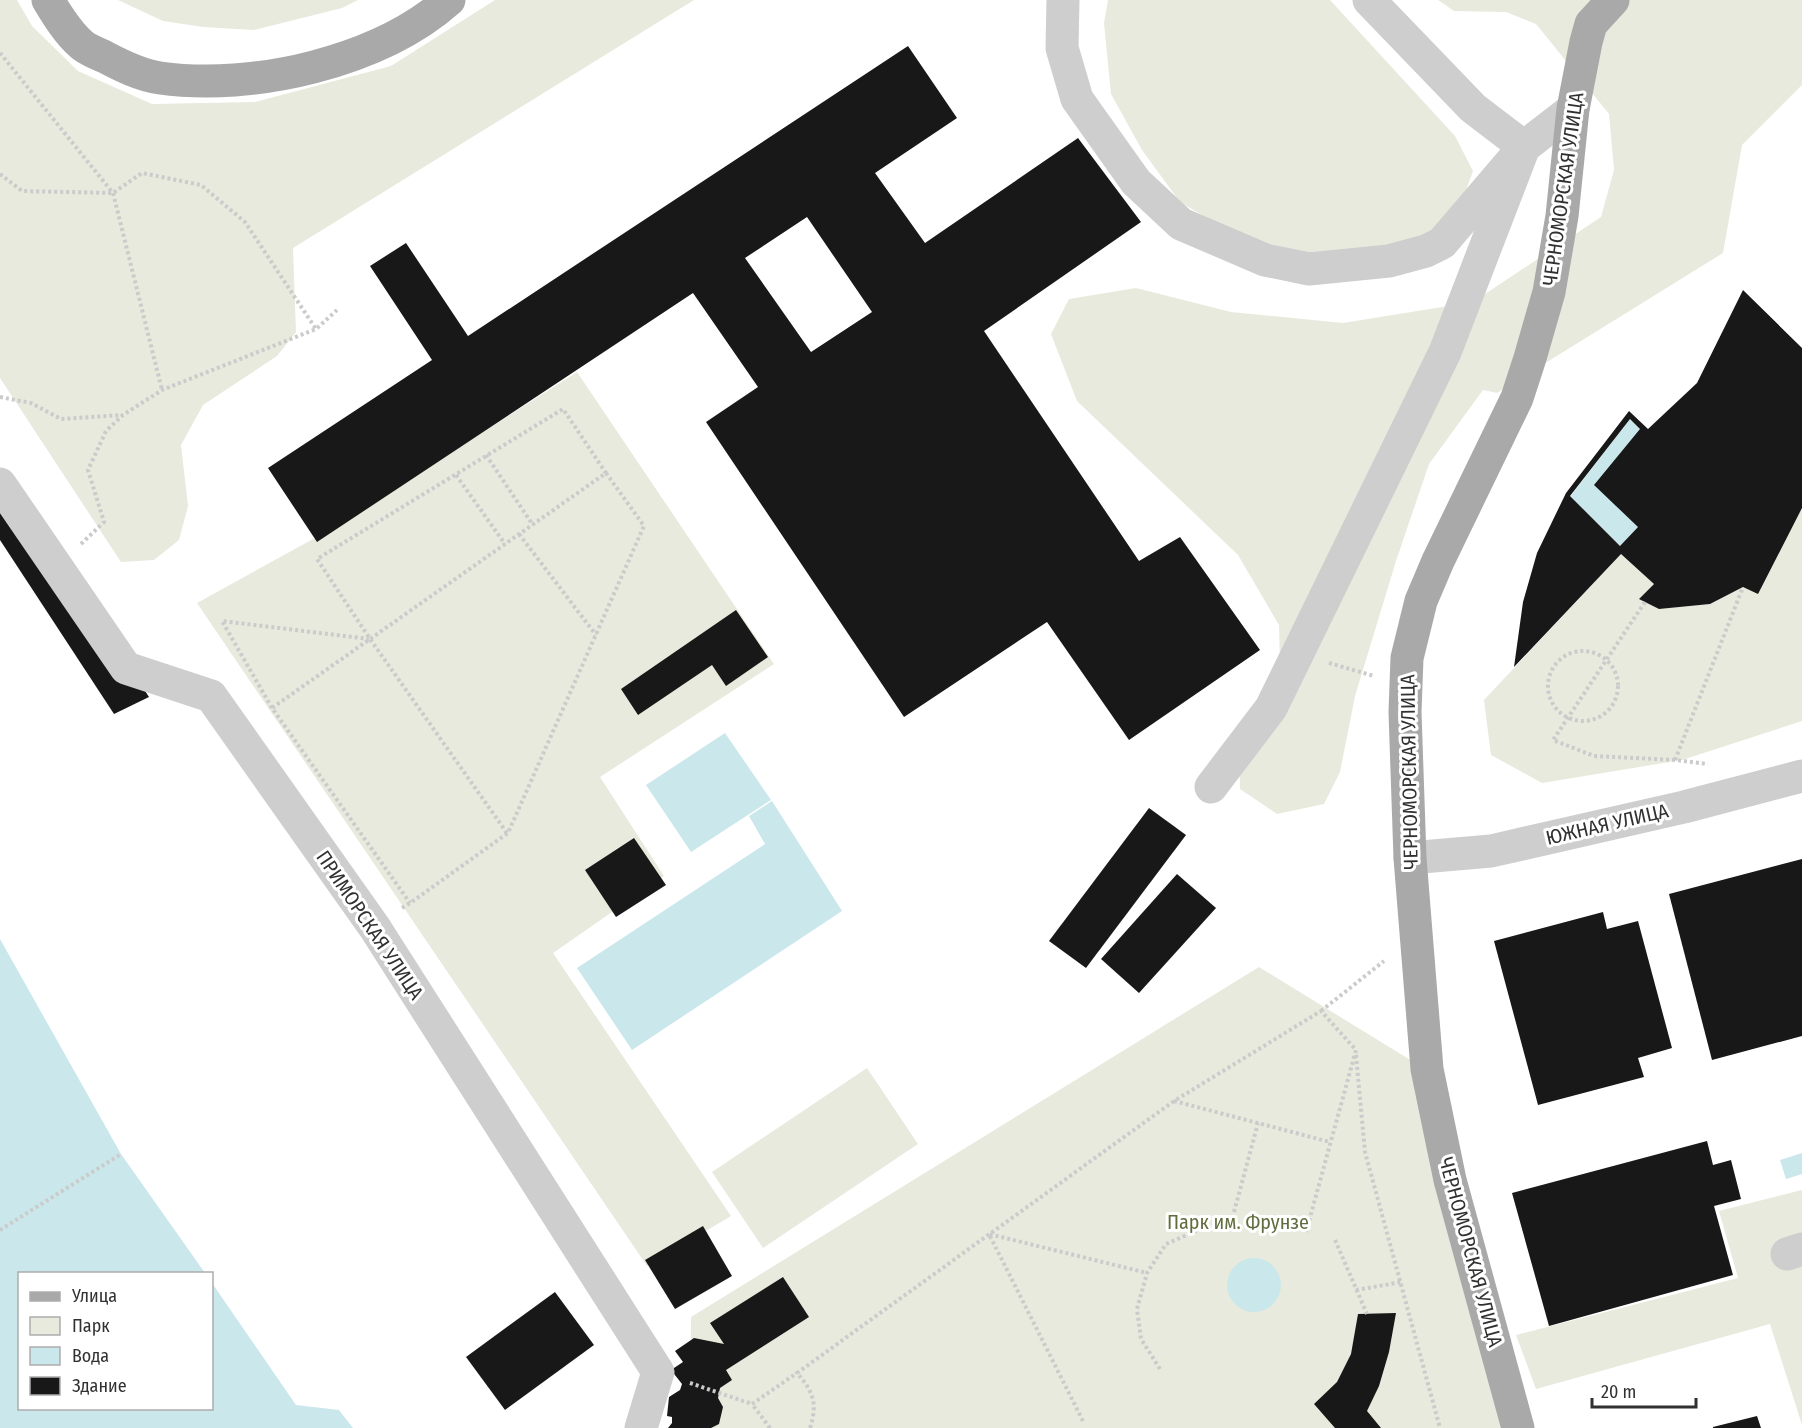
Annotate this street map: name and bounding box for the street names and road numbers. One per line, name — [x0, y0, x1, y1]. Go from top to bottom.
street label: ЧЕРНОМОРСКАЯ УЛИЦА — [1538, 90, 1589, 287]
street label: ЧЕРНОМОРСКАЯ УЛИЦА — [1395, 674, 1423, 870]
street label: ЮЖНАЯ УЛИЦА — [1543, 798, 1671, 850]
street label: ПРИМОРСКАЯ УЛИЦА — [311, 846, 429, 1004]
street label: ЧЕРНОМОРСКАЯ УЛИЦА — [1434, 1155, 1508, 1350]

